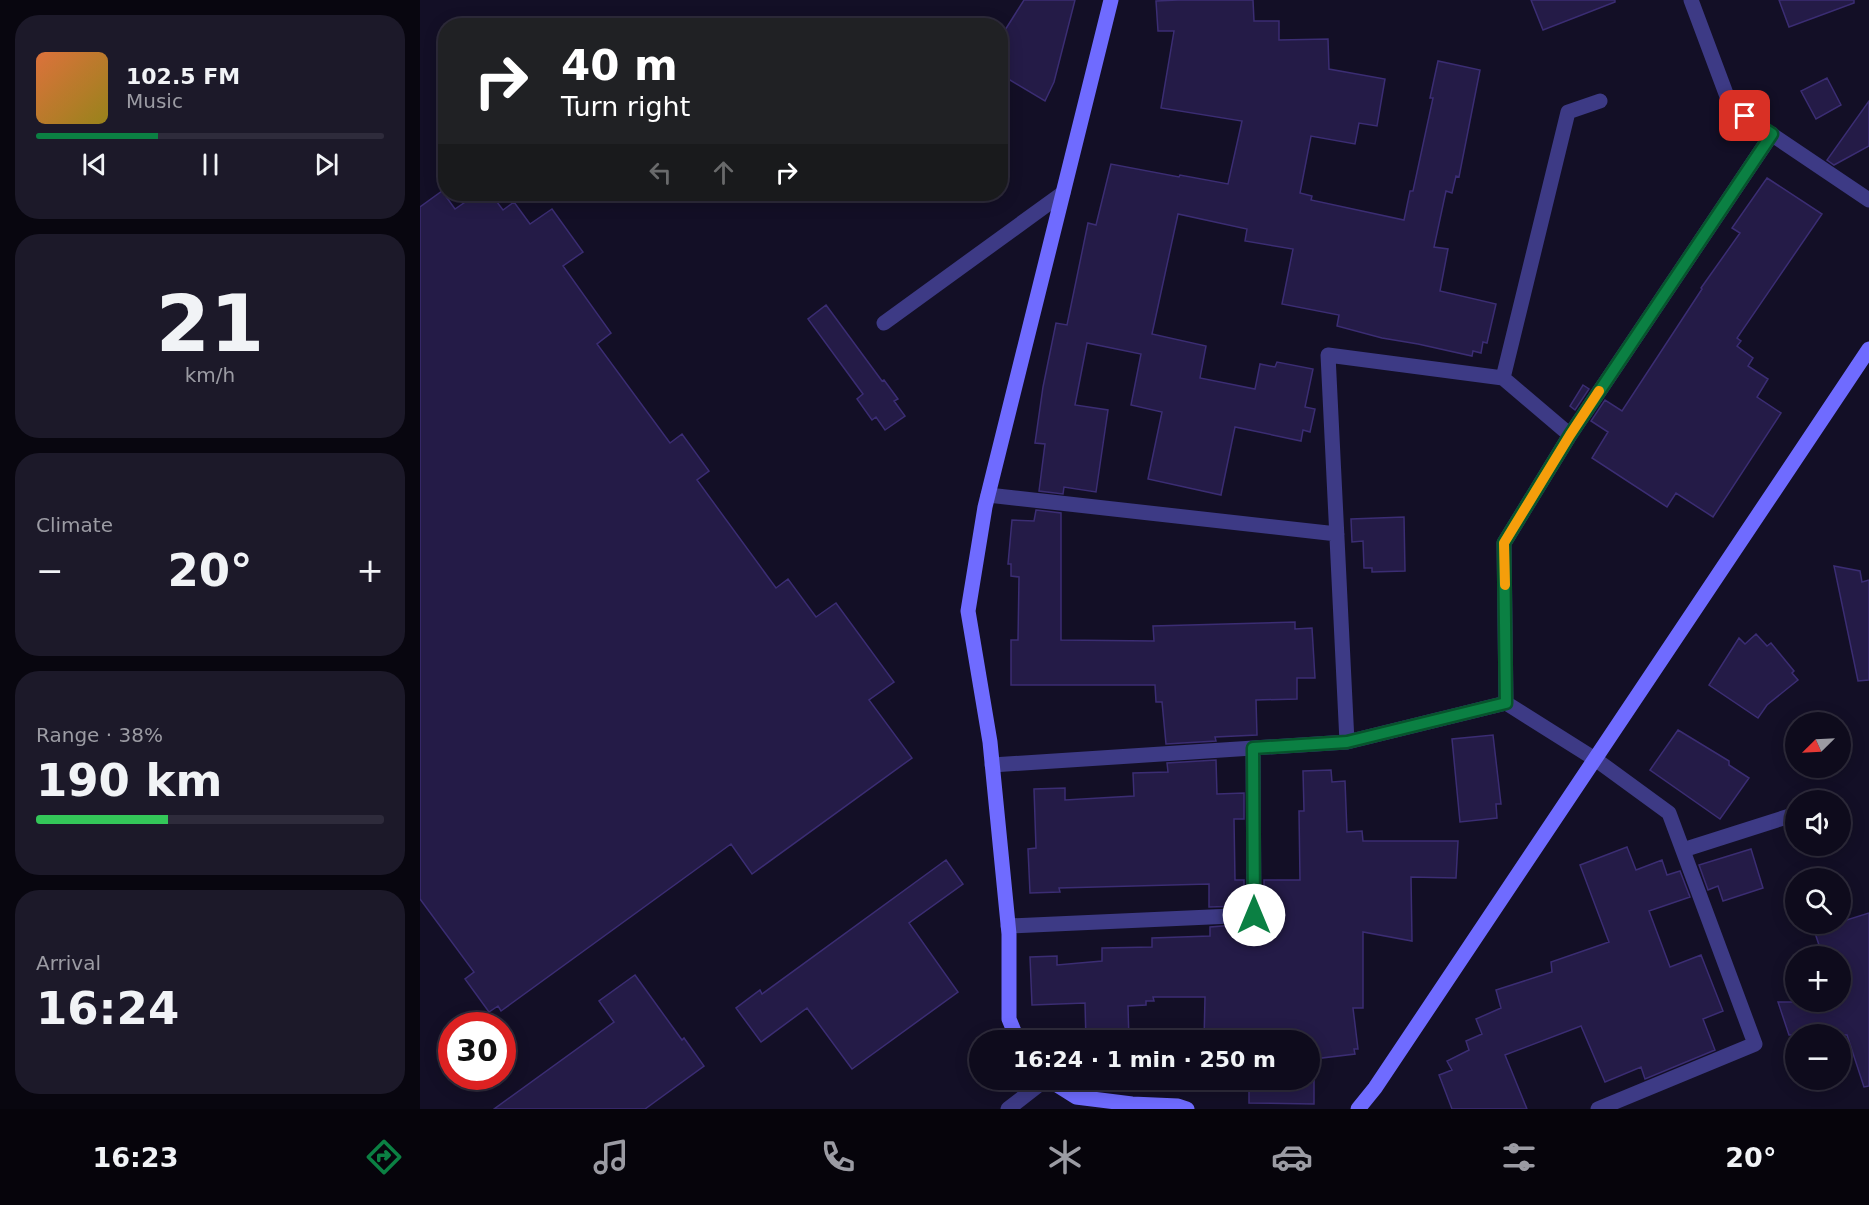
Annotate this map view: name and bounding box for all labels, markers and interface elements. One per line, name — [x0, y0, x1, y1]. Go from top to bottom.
text: 40 m — [561, 41, 678, 90]
icon: right — [462, 42, 540, 120]
text: 102.5 FM — [126, 64, 240, 89]
text: Music — [126, 89, 183, 113]
pin — [1719, 90, 1770, 141]
text: Turn right — [561, 91, 690, 122]
icon: arrive — [1728, 99, 1761, 132]
icon: previous — [78, 148, 111, 181]
icon: pause — [194, 148, 227, 181]
icon: next — [310, 148, 343, 181]
icon: left — [644, 156, 677, 189]
icon: ahead — [707, 156, 740, 189]
icon: right — [770, 156, 803, 189]
text: 21 — [156, 279, 264, 369]
text: km/h — [185, 363, 235, 387]
text: Climate — [36, 513, 113, 537]
text: 20° — [167, 544, 253, 597]
text: − — [36, 551, 64, 590]
text: + — [356, 551, 384, 590]
north arrow — [1785, 712, 1851, 778]
map controls — [1785, 712, 1851, 1090]
text: Range · 38% — [36, 723, 163, 747]
text: 190 km — [36, 754, 222, 807]
button: sound — [1785, 790, 1851, 856]
button: search — [1785, 868, 1851, 934]
position arrow — [1222, 883, 1286, 947]
button: + — [1785, 946, 1851, 1012]
text: Arrival — [36, 951, 101, 975]
text: 16:24 — [36, 982, 179, 1035]
speed limit sign: 30 — [438, 1012, 516, 1090]
button: − — [1785, 1024, 1851, 1090]
text: 16:24 · 1 min · 250 m — [1013, 1047, 1276, 1072]
icon: directions — [363, 1136, 405, 1178]
icon: music — [590, 1136, 632, 1178]
icon: phone — [817, 1136, 859, 1178]
icon: climate — [1044, 1136, 1086, 1178]
icon: car — [1271, 1136, 1313, 1178]
icon: filters — [1498, 1136, 1540, 1178]
text: 16:23 — [92, 1142, 178, 1173]
text: 20° — [1725, 1142, 1776, 1173]

